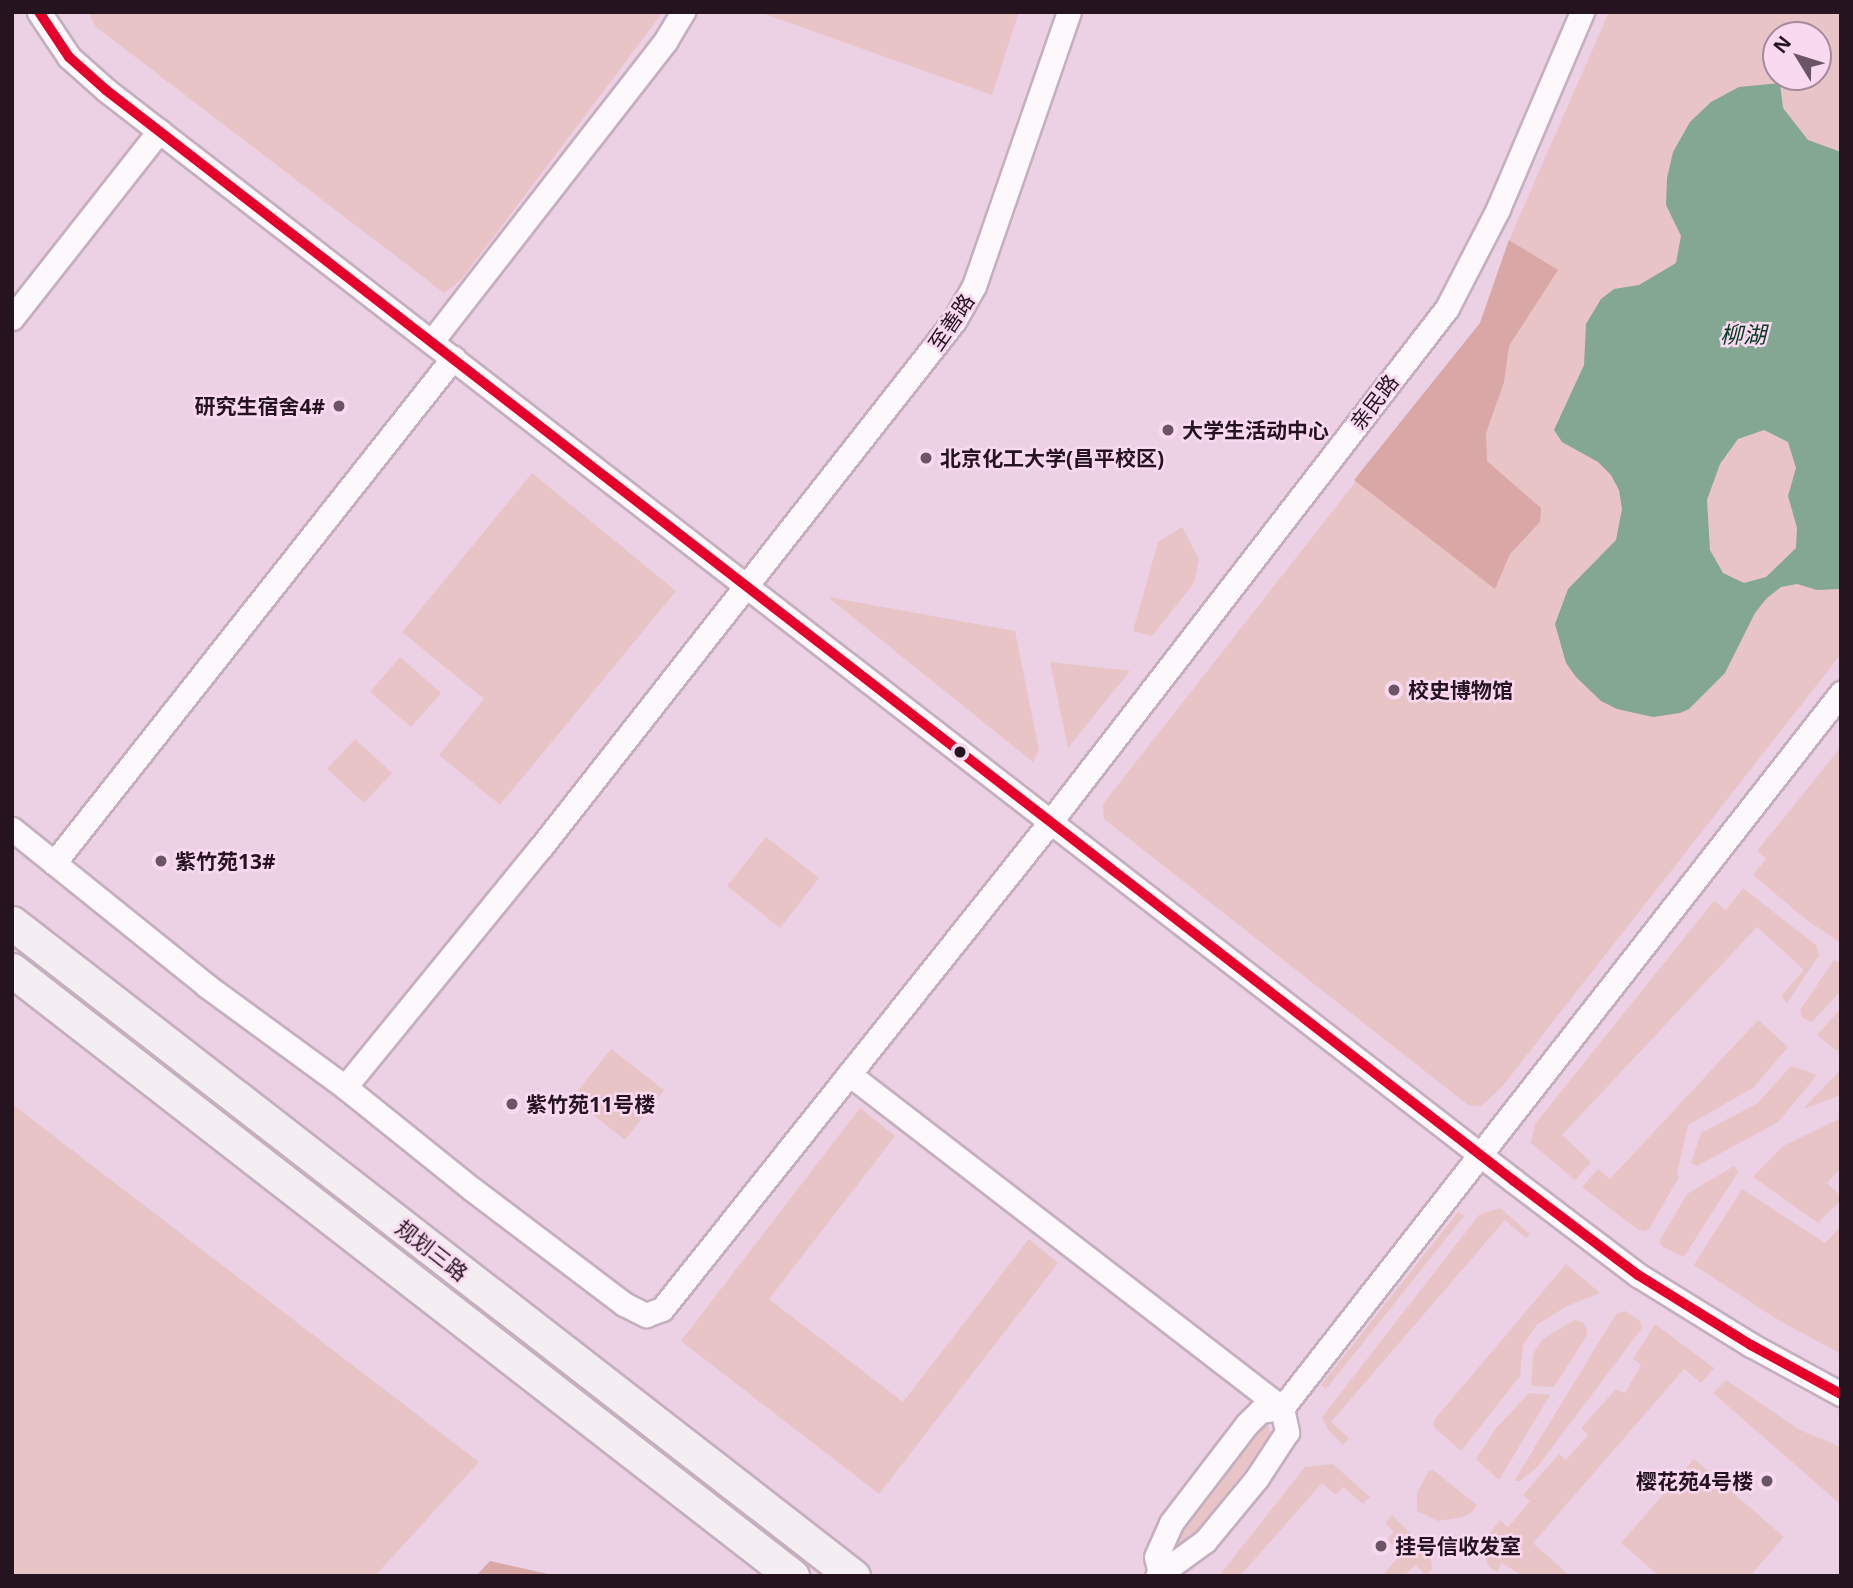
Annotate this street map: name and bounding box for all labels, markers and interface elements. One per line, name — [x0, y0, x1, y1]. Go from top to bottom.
north arrow — [1762, 21, 1832, 91]
text: N — [1767, 30, 1797, 58]
street label: 至善路 — [923, 289, 979, 355]
water label: 柳湖 — [1720, 320, 1766, 348]
street label: 亲民路 — [1345, 369, 1403, 435]
place label: 研究生宿舍4# — [194, 393, 325, 419]
marker: 研究生宿舍4# — [331, 398, 347, 414]
place label: 大学生活动中心 — [1182, 417, 1329, 443]
marker: 大学生活动中心 — [1160, 422, 1176, 438]
place label: 北京化工大学(昌平校区) — [940, 445, 1164, 471]
marker: 北京化工大学(昌平校区) — [918, 450, 934, 466]
place label: 校史博物馆 — [1408, 677, 1513, 703]
marker: 校史博物馆 — [1386, 682, 1402, 698]
unlabelled marker — [953, 745, 967, 759]
place label: 紫竹苑13# — [175, 848, 276, 874]
marker: 紫竹苑13# — [153, 853, 169, 869]
place label: 紫竹苑11号楼 — [526, 1091, 655, 1117]
marker: 紫竹苑11号楼 — [504, 1096, 520, 1112]
street label: 规划三路 — [391, 1214, 473, 1286]
place label: 樱花苑4号楼 — [1636, 1468, 1753, 1494]
marker: 樱花苑4号楼 — [1759, 1473, 1775, 1489]
place label: 挂号信收发室 — [1395, 1533, 1521, 1559]
marker: 挂号信收发室 — [1373, 1538, 1389, 1554]

